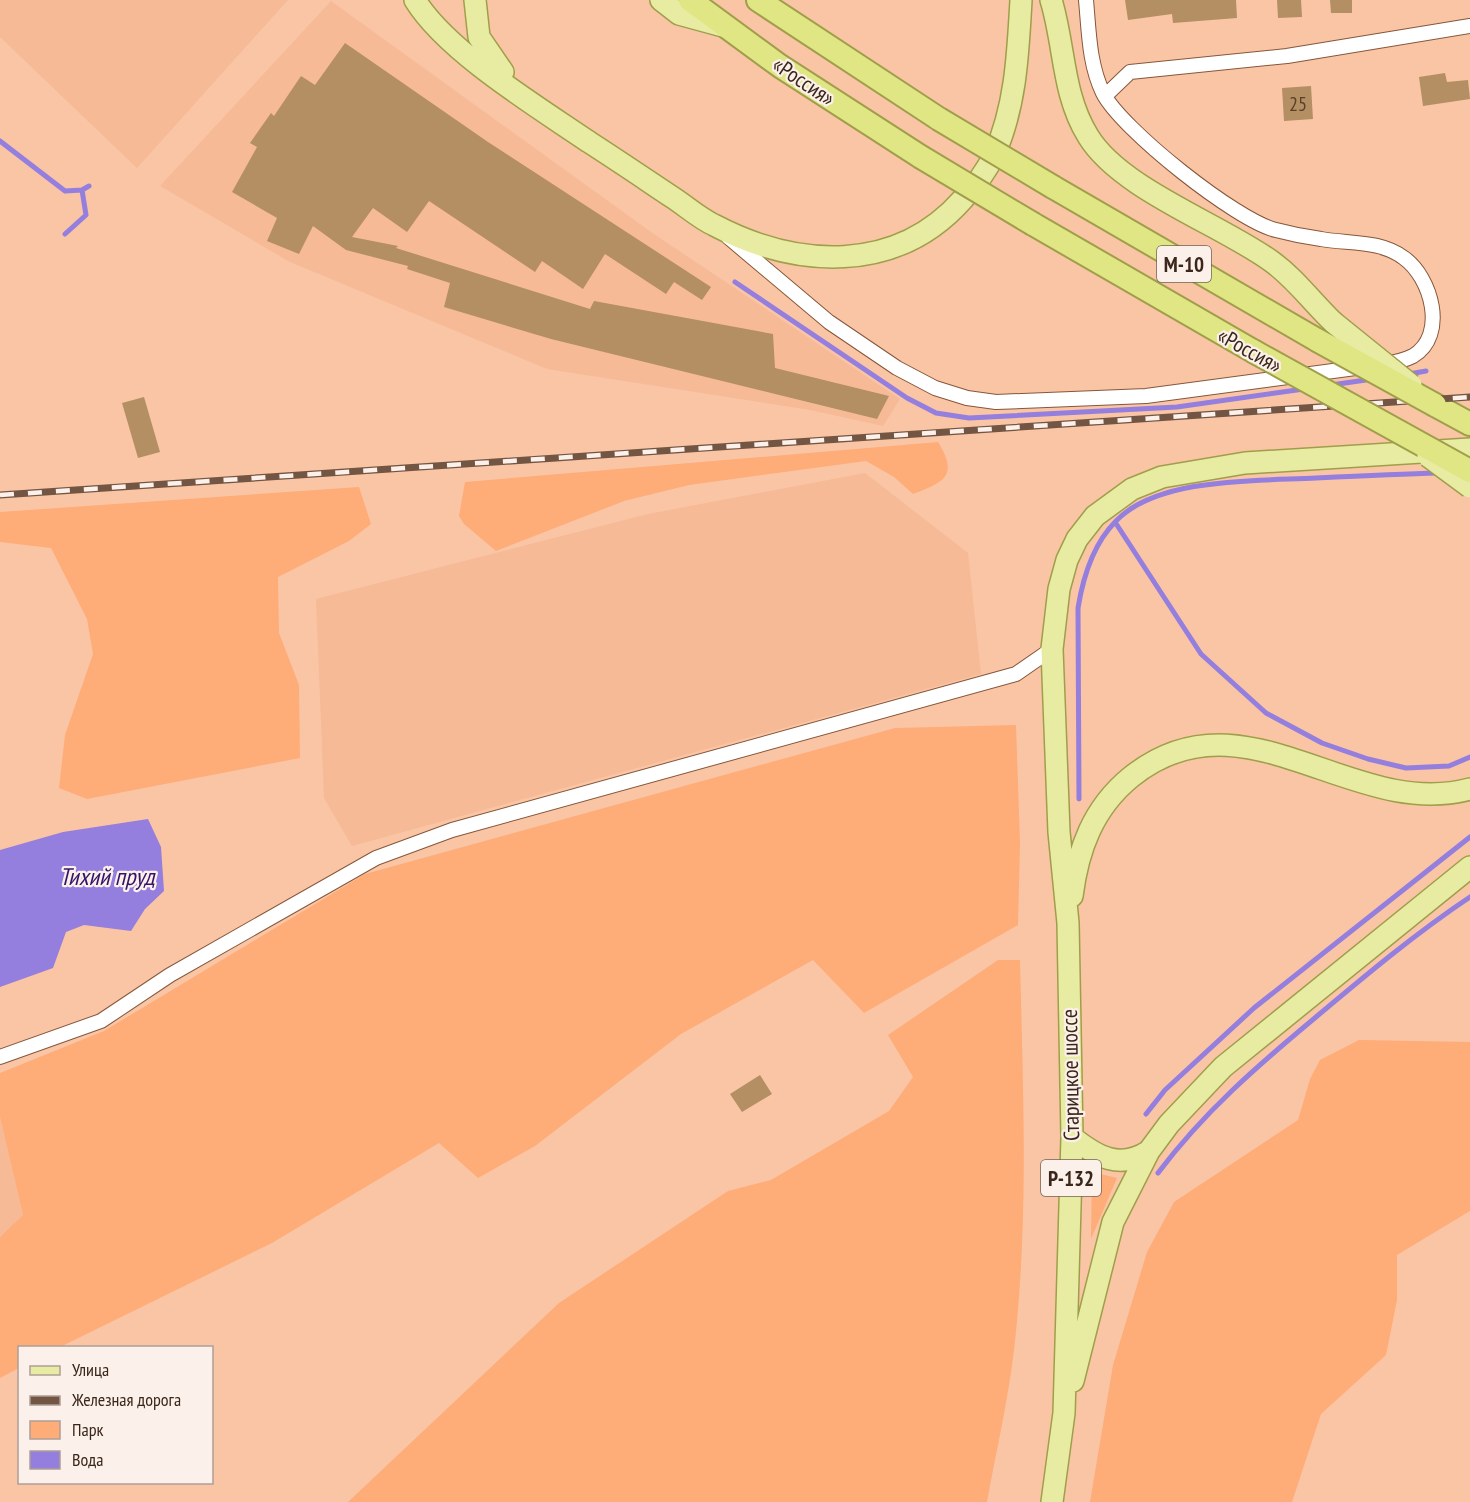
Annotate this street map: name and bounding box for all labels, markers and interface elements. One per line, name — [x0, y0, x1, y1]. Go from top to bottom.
street label: «Россия» — [767, 50, 841, 112]
house number: 25 — [1289, 91, 1307, 117]
road number: М-10 — [1157, 246, 1211, 282]
street label: «Россия» — [1213, 321, 1287, 379]
water label: Тихий пруд — [60, 861, 156, 892]
street label: Старицкое шоссе — [1055, 1009, 1085, 1141]
road number: Р-132 — [1041, 1160, 1101, 1196]
legend — [18, 1346, 213, 1484]
text: Улица — [72, 1358, 109, 1381]
text: Железная дорога — [71, 1388, 181, 1411]
text: Парк — [72, 1418, 103, 1441]
text: Вода — [72, 1448, 103, 1471]

